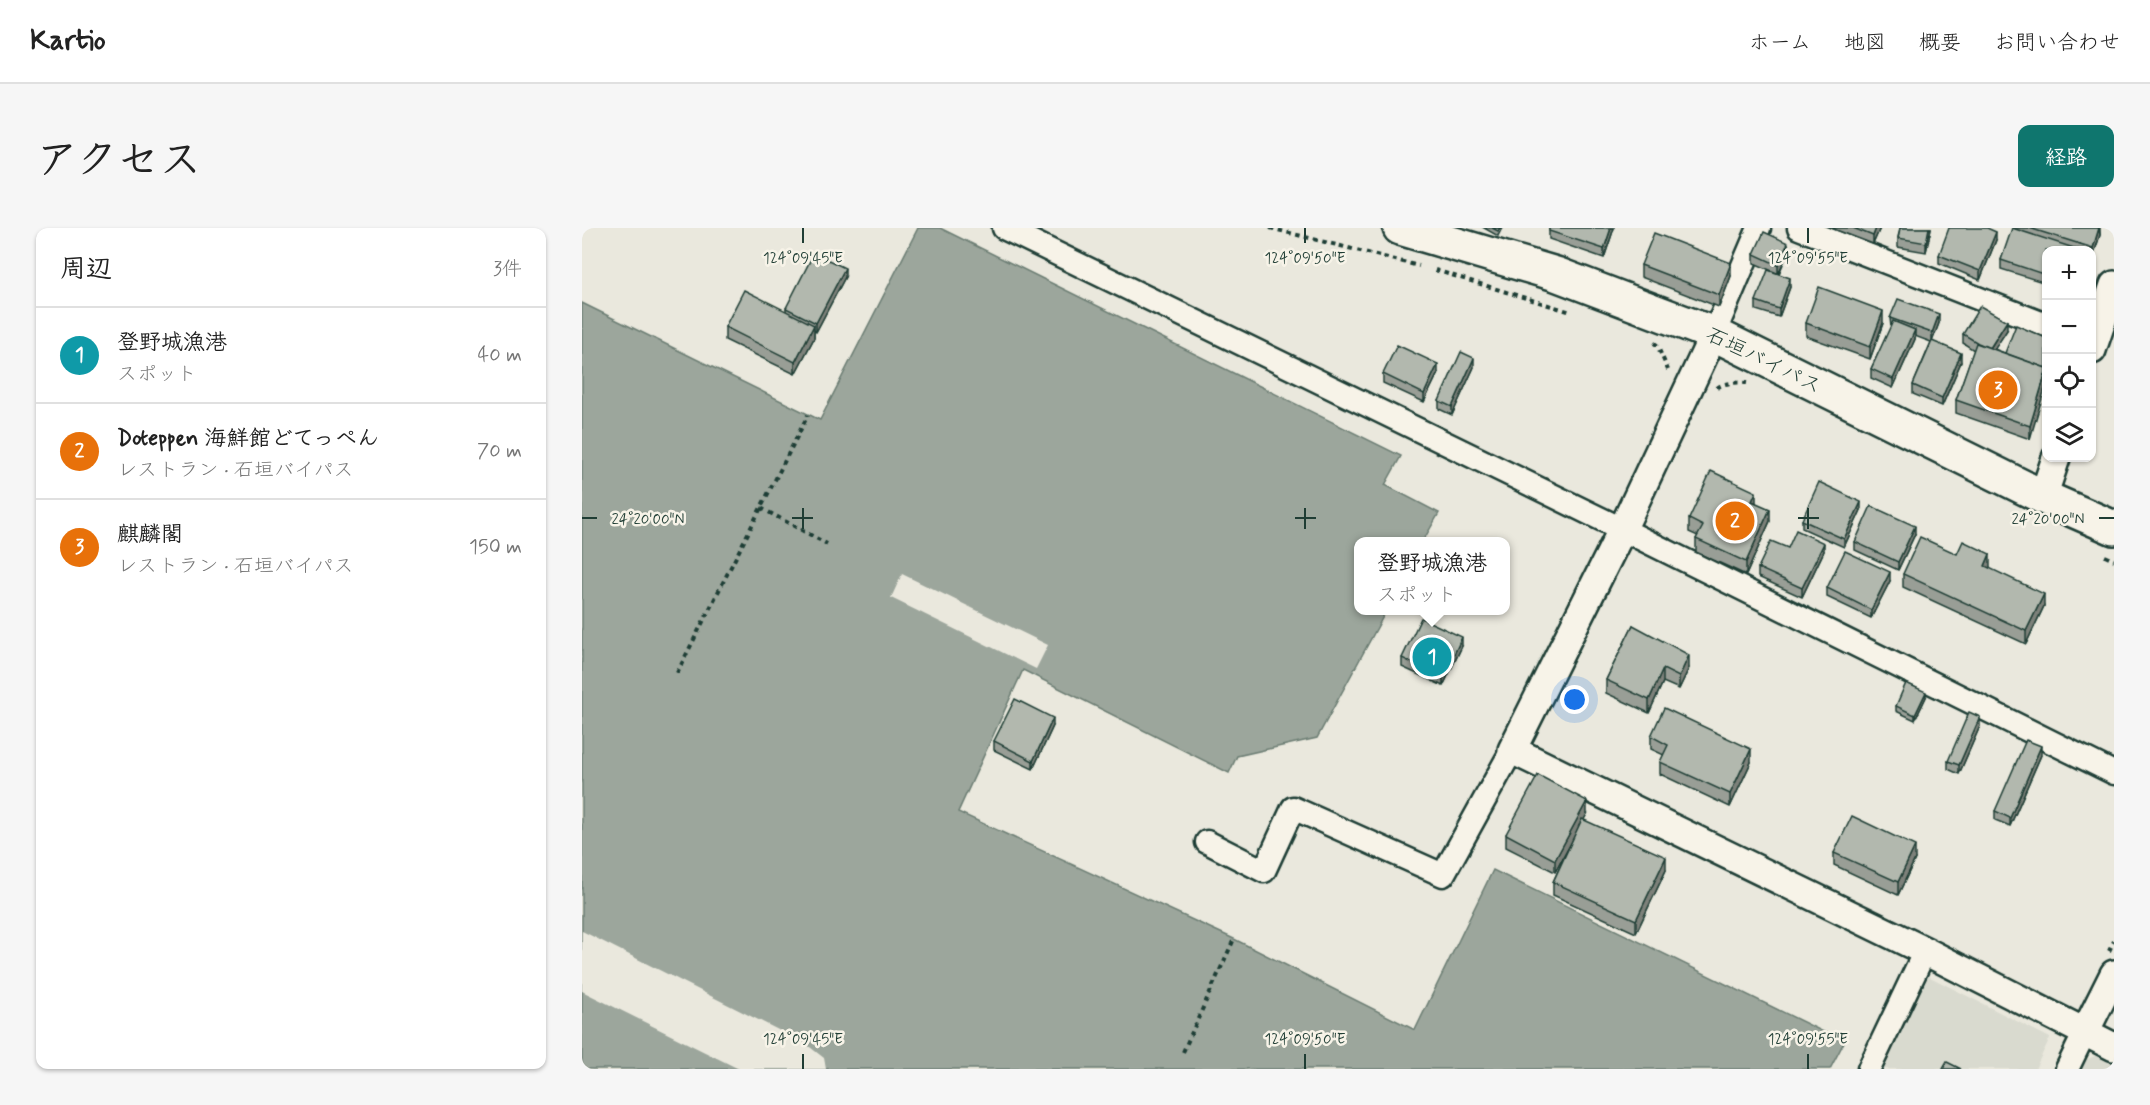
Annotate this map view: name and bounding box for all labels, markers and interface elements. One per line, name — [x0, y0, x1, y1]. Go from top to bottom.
text: Kartio — [30, 23, 106, 60]
text: ホーム — [1749, 29, 1811, 57]
text: 地図 — [1844, 29, 1886, 57]
text: 概要 — [1919, 29, 1961, 57]
text: お問い合わせ — [1994, 29, 2120, 57]
button: 経路 — [2018, 125, 2114, 187]
text: アクセス — [36, 134, 201, 189]
map controls — [2042, 246, 2096, 462]
button: + — [2042, 246, 2096, 300]
text: 124°09'45"E — [763, 249, 843, 269]
text: 124°09'50"E — [1265, 249, 1346, 269]
text: 124°09'55"E — [1768, 249, 1848, 269]
text: 周辺 — [60, 253, 112, 287]
text: 3件 — [493, 256, 522, 283]
button: − — [2042, 300, 2096, 354]
street label: 石垣バイパス — [1701, 321, 1826, 401]
text: 登野城漁港 — [117, 329, 227, 357]
text: 1 — [75, 342, 84, 369]
text: 40 m — [478, 342, 522, 369]
button: locate — [2042, 354, 2096, 408]
text: スポット — [117, 361, 197, 388]
pin: 3 — [1978, 368, 2018, 412]
button: layers — [2042, 408, 2096, 462]
text: Doteppen 海鮮館どてっぺん — [117, 425, 379, 453]
text: 2 — [75, 438, 84, 465]
text: 70 m — [477, 438, 522, 465]
text: レストラン · 石垣バイパス — [117, 457, 354, 484]
pin: 2 — [1716, 498, 1754, 544]
text: 24°20'00"N — [611, 510, 685, 530]
text: 24°20'00"N — [2011, 510, 2085, 530]
text: 麒麟閣 — [117, 521, 183, 549]
text: 3 — [75, 534, 84, 561]
text: 150 m — [469, 534, 522, 561]
popup — [1354, 537, 1510, 615]
text: 登野城漁港 — [1377, 550, 1487, 578]
text: レストラン · 石垣バイパス — [117, 553, 354, 580]
text: スポット — [1377, 582, 1457, 609]
pin: 1 — [1412, 634, 1452, 680]
your location — [1560, 685, 1589, 714]
text: 124°09'45"E — [763, 1030, 843, 1050]
text: 124°09'50"E — [1265, 1030, 1346, 1050]
text: 124°09'55"E — [1768, 1030, 1848, 1050]

